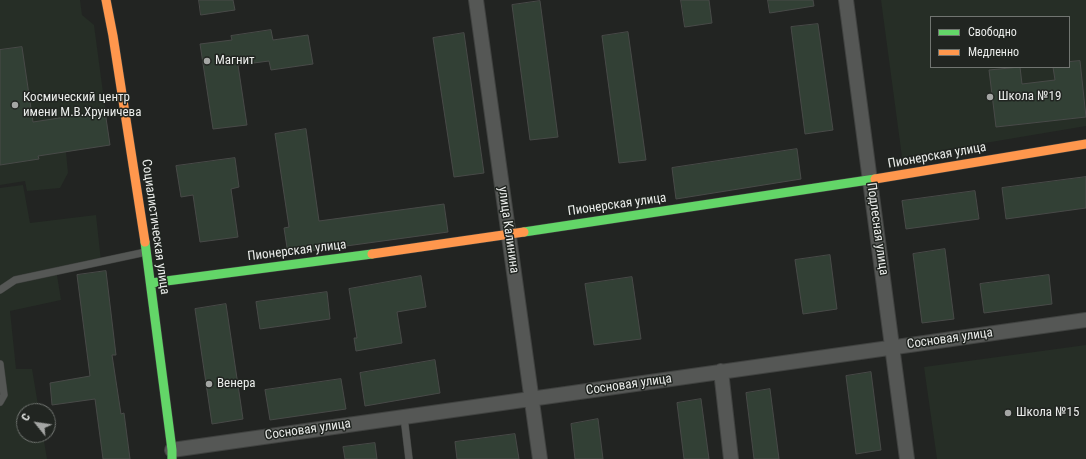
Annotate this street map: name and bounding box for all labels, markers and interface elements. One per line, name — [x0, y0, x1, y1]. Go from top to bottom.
legend — [930, 16, 1070, 68]
text: Свободно — [968, 25, 1017, 39]
text: Медленно — [968, 45, 1019, 59]
place label: Магнит — [215, 53, 255, 69]
marker: Магнит — [202, 56, 212, 66]
place label: Школа №19 — [998, 89, 1061, 105]
place label: Космический центр имени М.В.Хруничева — [23, 90, 141, 121]
marker: Школа №19 — [985, 92, 995, 102]
marker: Космический центр имени М.В.Хруничева — [10, 100, 20, 110]
street label: Пионерская улица — [887, 140, 987, 172]
street label: Социалистическая улица — [138, 158, 172, 296]
street label: Подлесная улица — [863, 182, 891, 276]
street label: улица Калинина — [494, 186, 522, 274]
street label: Пионерская улица — [567, 190, 667, 220]
street label: Пионерская улица — [247, 237, 347, 265]
street label: Сосновая улица — [906, 325, 994, 353]
street label: Сосновая улица — [585, 371, 673, 399]
place label: Венера — [217, 376, 256, 392]
marker: Венера — [204, 379, 214, 389]
north arrow — [16, 403, 56, 443]
place label: Школа №15 — [1016, 405, 1079, 421]
marker: Школа №15 — [1003, 408, 1013, 418]
text: С — [19, 411, 33, 423]
street label: Сосновая улица — [264, 416, 352, 444]

